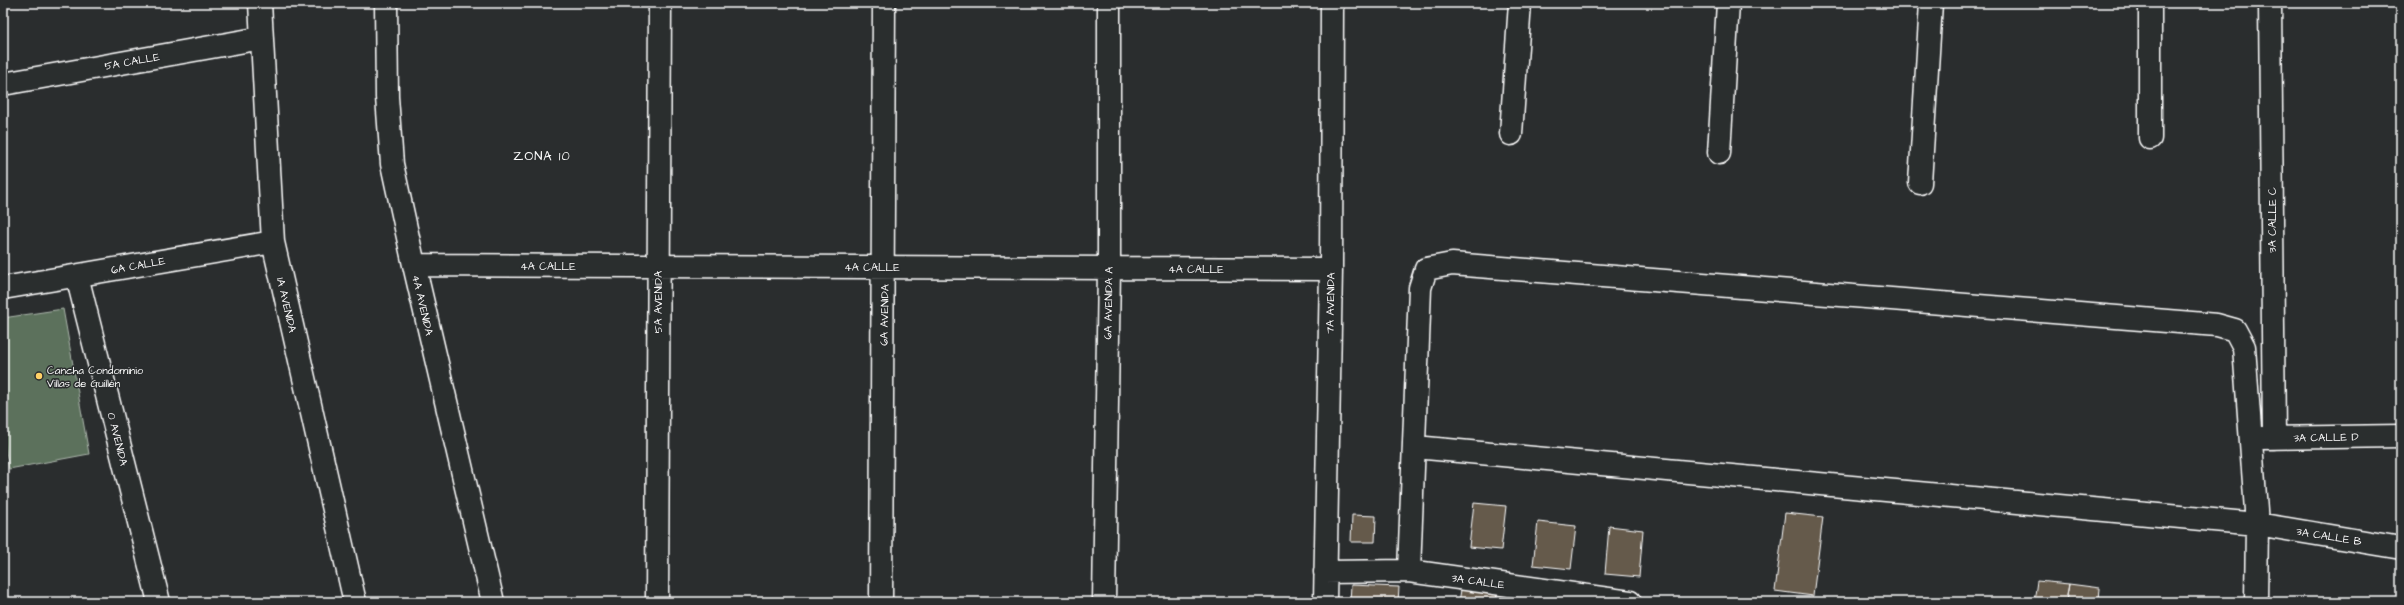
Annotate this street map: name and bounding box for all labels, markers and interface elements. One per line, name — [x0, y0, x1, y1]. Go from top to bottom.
street label: 5A CALLE — [103, 49, 161, 74]
district label: ZONA 10 — [513, 147, 571, 165]
street label: 3A CALLE C — [2265, 187, 2280, 253]
street label: 6A CALLE — [110, 253, 167, 278]
street label: 4A CALLE — [520, 259, 576, 274]
street label: 4A CALLE — [844, 260, 900, 275]
street label: 4A CALLE — [1168, 262, 1224, 277]
street label: 6A AVENIDA A — [1100, 266, 1117, 340]
street label: 5A AVENIDA — [651, 271, 666, 333]
street label: 7A AVENIDA — [1322, 272, 1339, 334]
street label: 4A AVENIDA — [408, 273, 437, 337]
street label: 1A AVENIDA — [273, 276, 300, 334]
street label: 6A AVENIDA — [876, 284, 893, 346]
place label: Cancha Condominio Villas de Guillén — [47, 363, 144, 391]
marker: Cancha Condominio Villas de Guillén — [34, 371, 44, 381]
street label: 0 AVENIDA — [104, 411, 131, 467]
street label: 3A CALLE D — [2293, 429, 2359, 446]
street label: 3A CALLE B — [2295, 524, 2363, 549]
street label: 3A CALLE — [1450, 570, 1506, 593]

